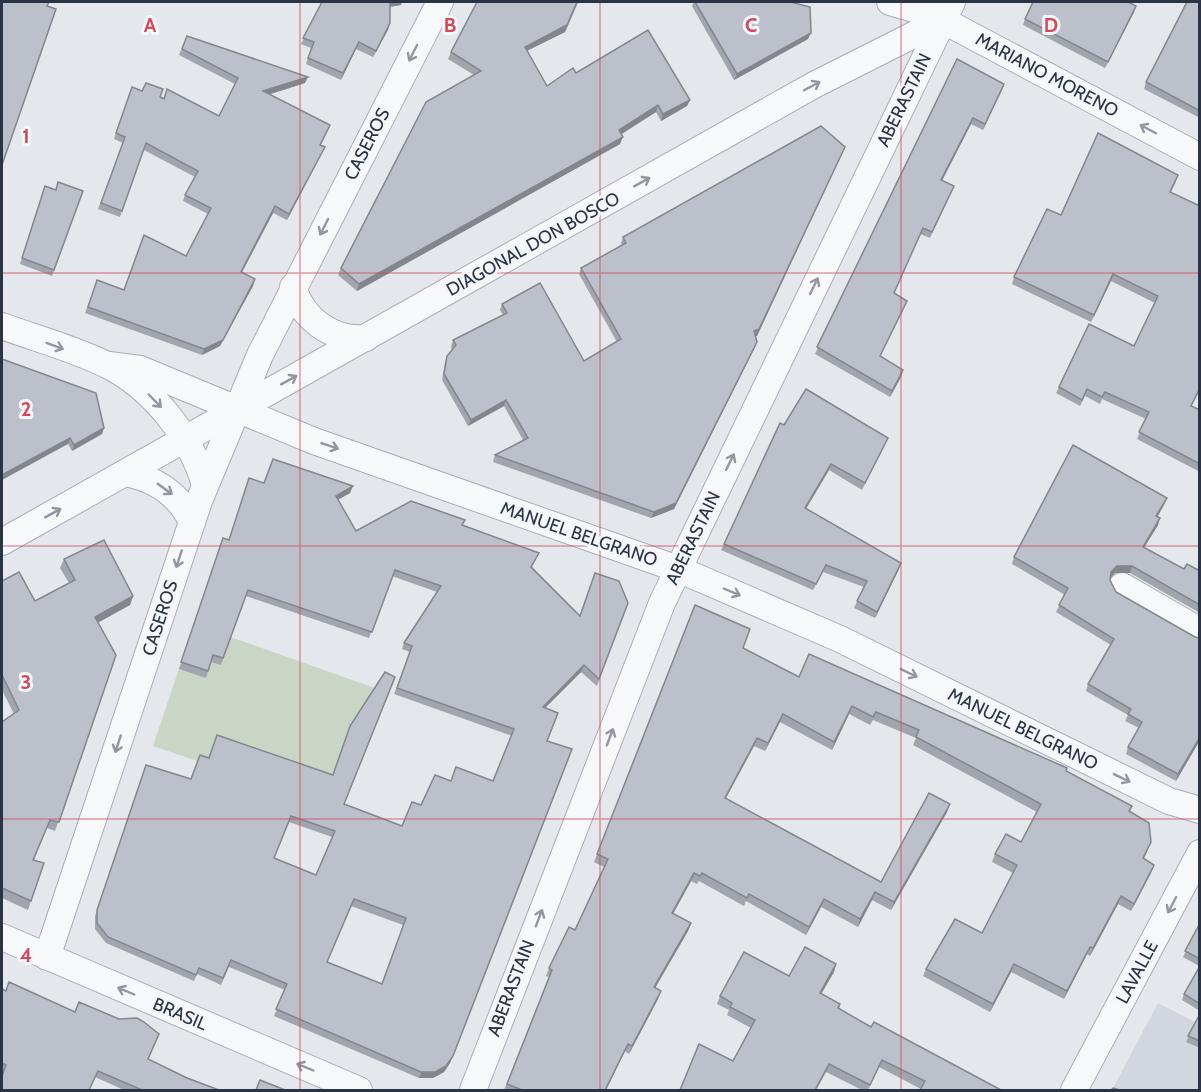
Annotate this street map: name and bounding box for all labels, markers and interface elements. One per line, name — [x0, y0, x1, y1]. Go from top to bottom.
text: A — [144, 13, 157, 37]
text: B — [444, 13, 456, 37]
text: C — [745, 13, 757, 37]
text: D — [1044, 13, 1058, 37]
street label: MARIANO MORENO — [972, 28, 1122, 122]
one-way arrow — [407, 44, 419, 62]
street label: ABERASTAIN — [872, 50, 936, 150]
one-way arrow — [803, 80, 820, 92]
street label: CASEROS — [340, 104, 394, 184]
one-way arrow — [1140, 123, 1157, 135]
text: 1 — [22, 124, 30, 148]
one-way arrow — [633, 176, 650, 188]
street label: DIAGONAL DON BOSCO — [442, 187, 624, 301]
one-way arrow — [318, 217, 329, 235]
one-way arrow — [809, 278, 821, 296]
one-way arrow — [45, 341, 64, 352]
one-way arrow — [280, 374, 297, 386]
one-way arrow — [147, 394, 162, 409]
text: 2 — [21, 397, 31, 421]
one-way arrow — [320, 442, 339, 453]
one-way arrow — [724, 453, 736, 471]
one-way arrow — [156, 483, 172, 496]
street label: ABERASTAIN — [661, 488, 725, 588]
street label: MANUEL BELGRANO — [498, 497, 660, 571]
one-way arrow — [44, 507, 61, 519]
one-way arrow — [173, 549, 184, 568]
street label: CASEROS — [138, 578, 182, 658]
one-way arrow — [722, 587, 740, 598]
one-way arrow — [900, 667, 918, 679]
text: 3 — [21, 670, 31, 694]
street label: MANUEL BELGRANO — [944, 683, 1102, 775]
one-way arrow — [605, 728, 616, 746]
one-way arrow — [111, 734, 122, 753]
one-way arrow — [1112, 772, 1130, 784]
one-way arrow — [1166, 896, 1178, 913]
one-way arrow — [534, 909, 545, 928]
street label: ABERASTAIN — [483, 937, 539, 1039]
street label: LAVALLE — [1111, 937, 1163, 1007]
text: 4 — [20, 943, 32, 967]
one-way arrow — [117, 985, 135, 996]
street label: BRASIL — [150, 993, 210, 1035]
one-way arrow — [296, 1061, 314, 1073]

